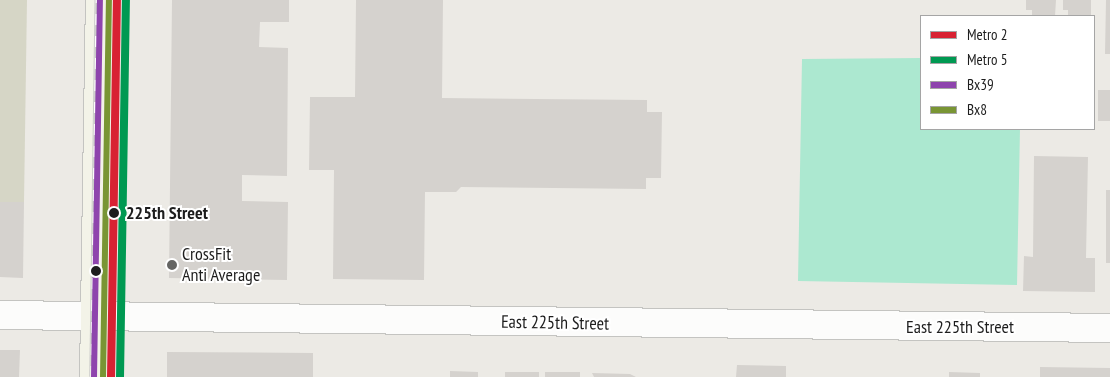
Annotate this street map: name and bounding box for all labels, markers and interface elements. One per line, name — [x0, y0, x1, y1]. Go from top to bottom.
legend — [920, 15, 1095, 130]
text: Metro 2 — [967, 25, 1007, 44]
text: Metro 5 — [967, 50, 1007, 69]
text: Bx39 — [967, 75, 994, 94]
text: Bx8 — [967, 100, 987, 119]
place label: 225th Street — [126, 202, 208, 224]
marker: 225th Street — [105, 204, 123, 222]
place label: CrossFit Anti Average — [182, 244, 261, 286]
marker: CrossFit Anti Average — [166, 259, 178, 271]
unlabelled marker — [91, 266, 101, 276]
street label: East 225th Street — [501, 311, 609, 335]
street label: East 225th Street — [906, 316, 1014, 338]

